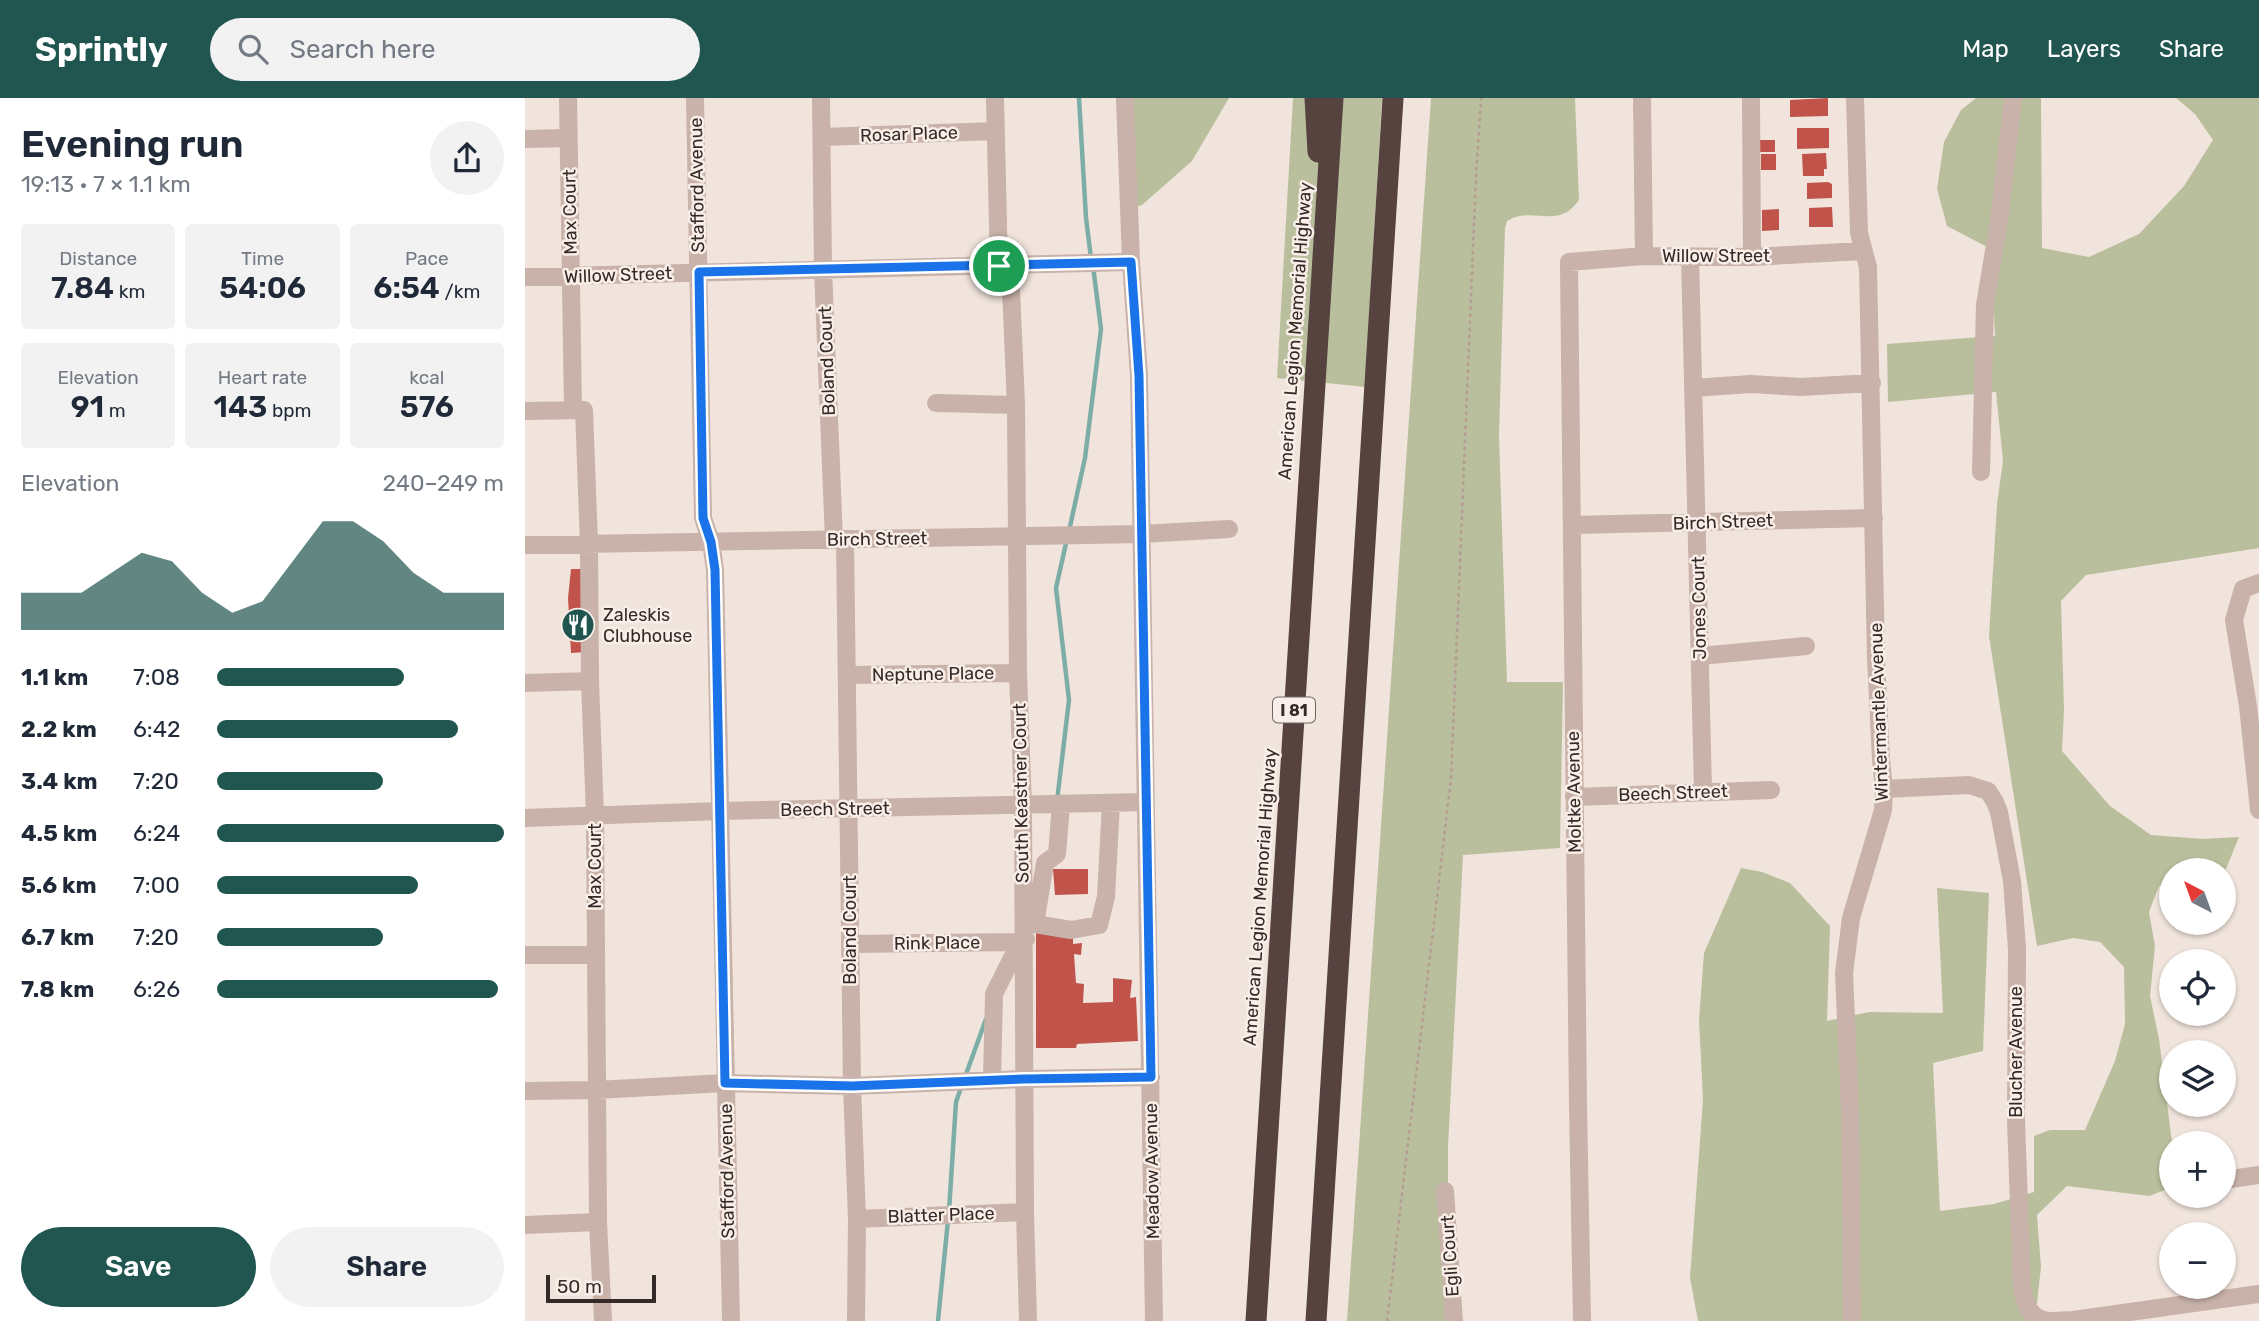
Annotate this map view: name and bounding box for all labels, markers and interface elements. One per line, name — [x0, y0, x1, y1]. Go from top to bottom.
search box — [210, 18, 700, 81]
text: Sprintly — [35, 30, 168, 69]
icon: search — [234, 30, 272, 68]
text: Search here — [290, 34, 436, 65]
text: Map — [1962, 35, 2009, 63]
text: Layers — [2047, 35, 2121, 63]
text: Share — [2159, 35, 2224, 63]
street label: Stafford Avenue — [685, 117, 709, 253]
text: Evening run — [21, 121, 244, 167]
button: share — [430, 121, 504, 195]
street label: Rosar Place — [860, 121, 958, 147]
street label: Max Court — [558, 169, 582, 255]
text: 19:13 · 7 × 1.1 km — [21, 170, 191, 198]
street label: American Legion Memorial Highway — [1274, 181, 1316, 481]
pin — [969, 236, 1029, 296]
street label: Willow Street — [1662, 245, 1770, 267]
text: Distance — [59, 247, 137, 270]
text: Time — [241, 247, 284, 270]
text: Pace — [405, 247, 449, 270]
icon: arrive — [980, 247, 1018, 285]
street label: Willow Street — [564, 262, 672, 288]
text: 7.84 — [51, 270, 114, 306]
text: 54:06 — [219, 270, 306, 306]
text: 6:54 — [373, 270, 440, 306]
text: km — [114, 280, 145, 303]
text: /km — [440, 280, 480, 303]
street label: Boland Court — [814, 306, 840, 416]
text: Elevation — [57, 366, 139, 389]
text: Heart rate — [218, 366, 307, 389]
text: kcal — [409, 366, 444, 389]
text: 91 — [71, 389, 104, 425]
text: 143 — [214, 389, 267, 425]
text: 576 — [400, 389, 454, 425]
text: m — [104, 399, 126, 422]
text: bpm — [267, 399, 311, 422]
text: Elevation — [21, 469, 120, 497]
text: 240–249 m — [382, 469, 504, 497]
street label: Birch Street — [1672, 509, 1774, 535]
street label: Birch Street — [827, 527, 927, 551]
street label: Jones Court — [1687, 556, 1711, 660]
place label: Zaleskis Clubhouse — [603, 604, 692, 647]
restaurant icon: Zaleskis Clubhouse — [559, 606, 597, 644]
street label: Wintermantle Avenue — [1865, 622, 1893, 802]
street label: Neptune Place — [872, 662, 994, 686]
text: 1.1 km — [21, 663, 88, 691]
text: 7:08 — [133, 663, 180, 691]
road number: I 81 — [1273, 698, 1315, 722]
street label: South Keastner Court — [1008, 703, 1034, 883]
text: 2.2 km — [21, 715, 97, 743]
text: 6:42 — [133, 715, 181, 743]
street label: Moltke Avenue — [1562, 731, 1586, 853]
street label: American Legion Memorial Highway — [1239, 747, 1281, 1047]
text: 3.4 km — [21, 767, 98, 795]
text: 7:20 — [133, 767, 179, 795]
street label: Beech Street — [1618, 780, 1728, 806]
street label: Beech Street — [780, 797, 890, 821]
text: 4.5 km — [21, 819, 97, 847]
text: 6:24 — [133, 819, 180, 847]
street label: Max Court — [584, 823, 606, 909]
north arrow — [2159, 858, 2237, 934]
map controls — [2159, 858, 2236, 1299]
text: 5.6 km — [21, 871, 97, 899]
text: 7:00 — [133, 871, 180, 899]
street label: Boland Court — [839, 875, 861, 985]
text: 6.7 km — [21, 923, 94, 951]
text: 7:20 — [133, 923, 179, 951]
street label: Rink Place — [894, 931, 980, 955]
button: locate — [2159, 949, 2236, 1026]
text: 7.8 km — [21, 975, 94, 1003]
text: 6:26 — [133, 975, 180, 1003]
street label: Blucher Avenue — [2005, 986, 2027, 1118]
button: layers — [2159, 1040, 2236, 1117]
street label: Stafford Avenue — [715, 1103, 739, 1239]
street label: Meadow Avenue — [1140, 1103, 1164, 1239]
button: + — [2159, 1131, 2236, 1208]
street label: Blatter Place — [887, 1202, 995, 1228]
street label: Egli Court — [1436, 1214, 1464, 1298]
button: − — [2159, 1222, 2236, 1299]
button: Save — [21, 1227, 256, 1307]
button: Share — [270, 1227, 504, 1307]
scale bar — [546, 1272, 656, 1304]
text: 50 m — [557, 1275, 602, 1298]

